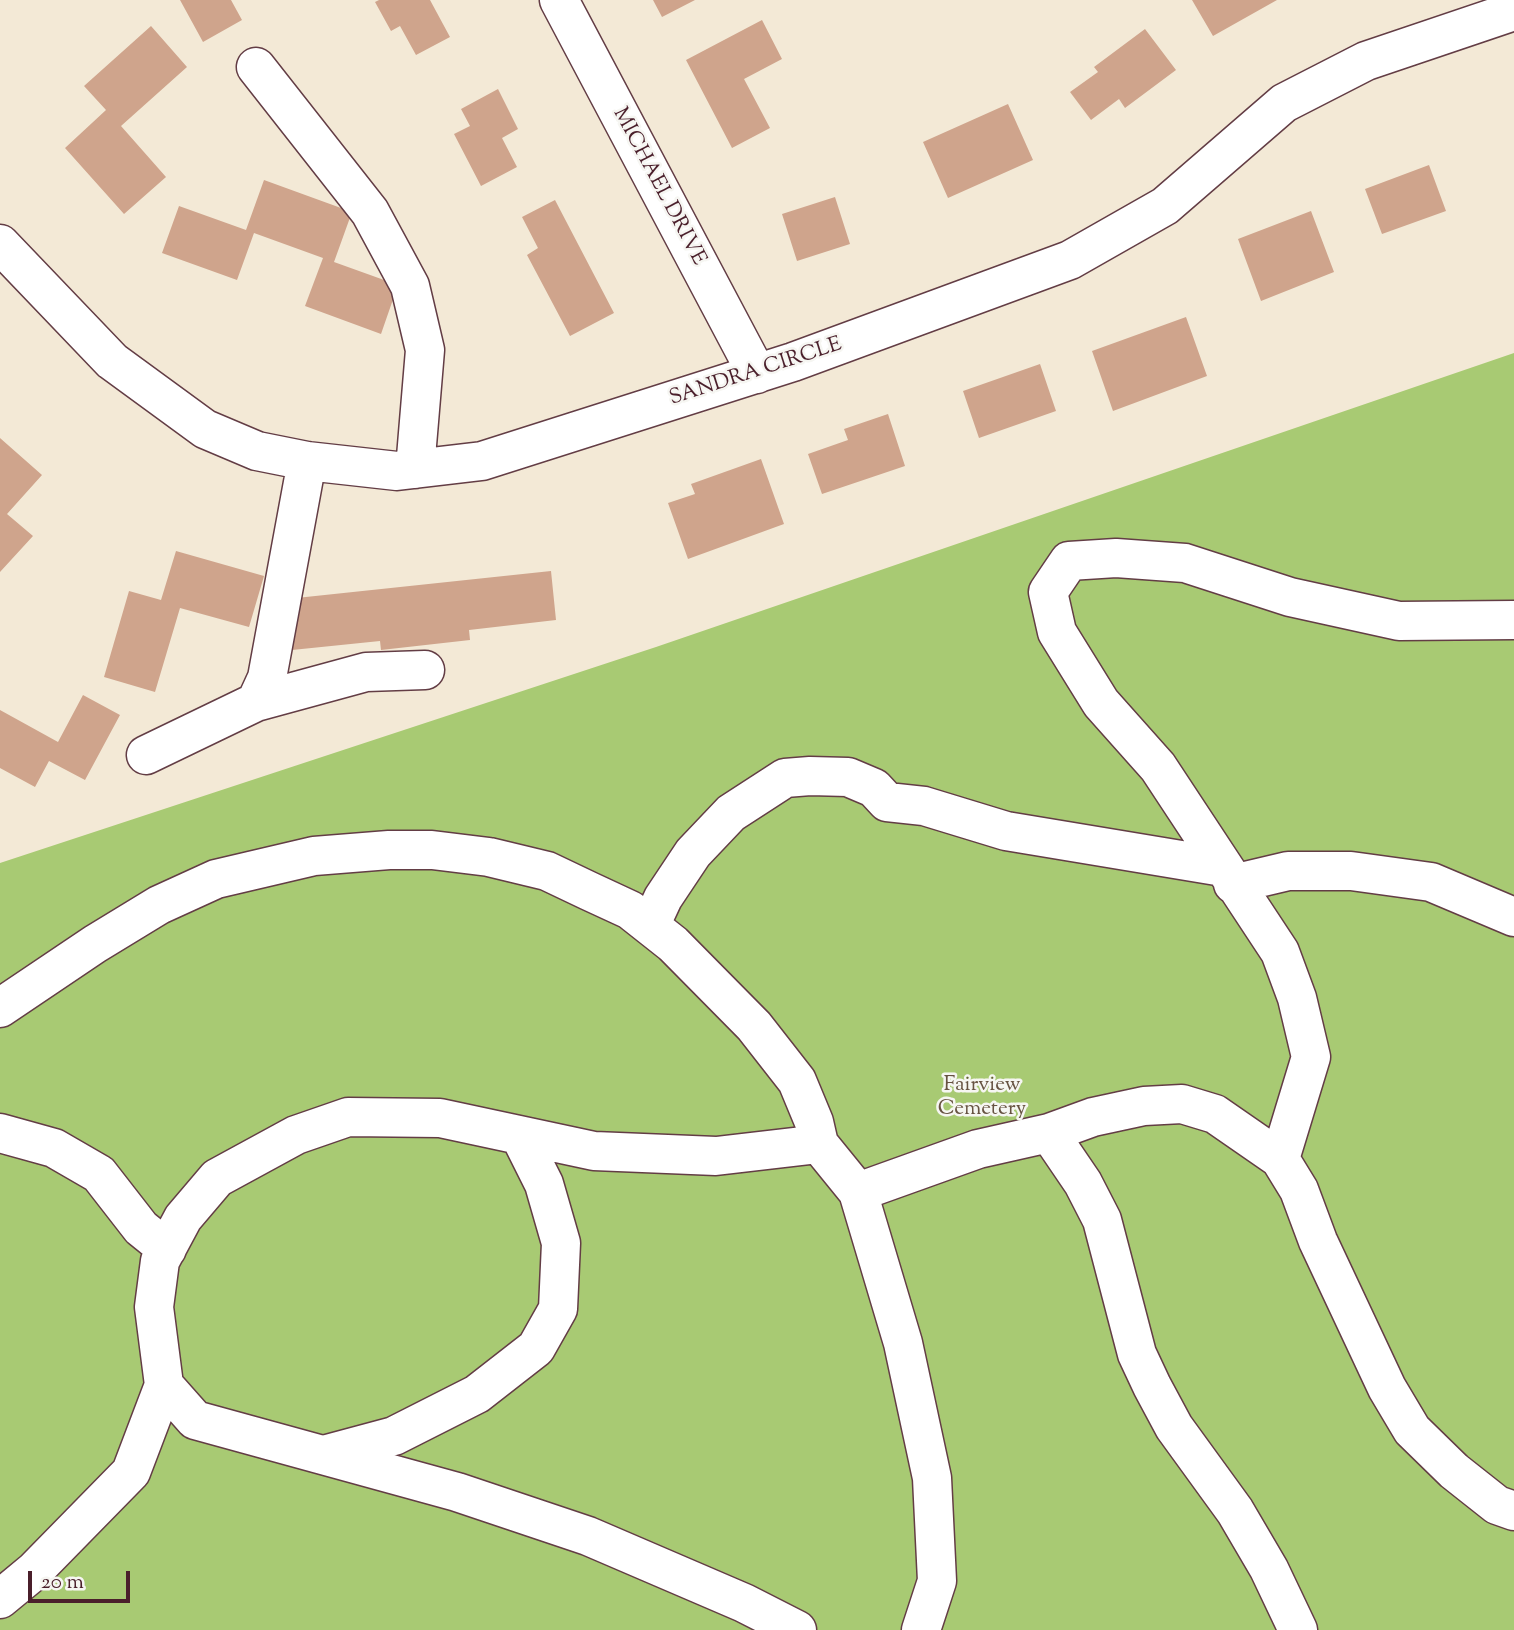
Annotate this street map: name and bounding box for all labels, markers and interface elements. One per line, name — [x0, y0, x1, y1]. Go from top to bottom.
street label: MICHAEL DRIVE — [606, 104, 710, 270]
street label: SANDRA CIRCLE — [667, 333, 845, 413]
park label: Fairview Cemetery — [938, 1073, 1026, 1123]
scale bar — [32, 1556, 133, 1600]
text: 20 m — [41, 1568, 84, 1598]

